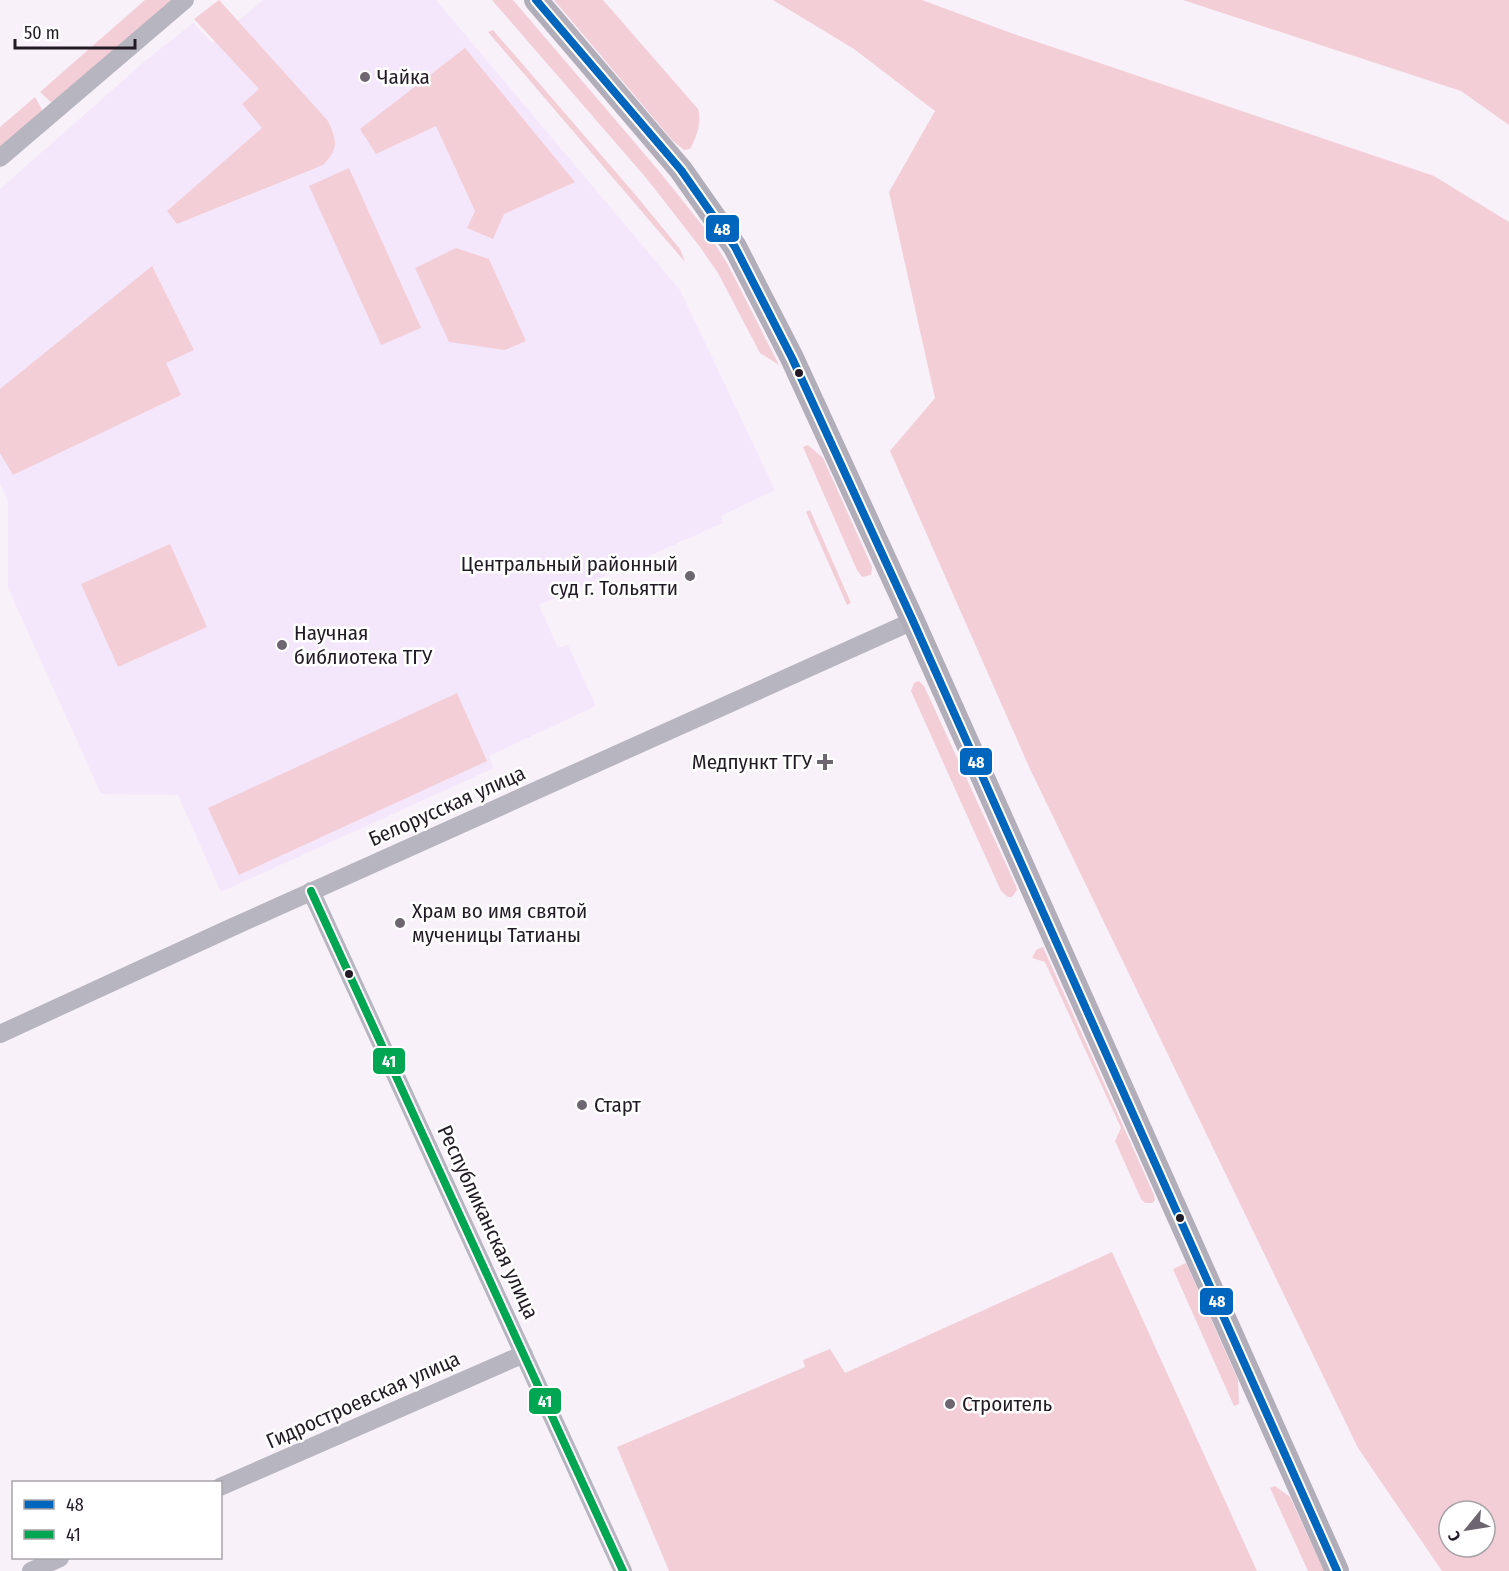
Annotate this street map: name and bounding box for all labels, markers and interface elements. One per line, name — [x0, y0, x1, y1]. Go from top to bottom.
scale bar — [15, 12, 135, 50]
text: 50 m — [24, 22, 60, 44]
place label: Чайка — [377, 64, 430, 90]
marker: Чайка — [358, 70, 372, 84]
line badge: 48 — [705, 214, 740, 243]
text: 48 — [714, 220, 731, 239]
unlabelled marker — [793, 367, 805, 379]
place label: Центральный районный суд г. Тольятти — [461, 551, 678, 601]
marker: Центральный районный суд г. Тольятти — [683, 569, 697, 583]
place label: Научная библиотека ТГУ — [294, 620, 433, 670]
marker: Научная библиотека ТГУ — [275, 638, 289, 652]
line badge: 48 — [959, 747, 993, 776]
place label: Медпункт ТГУ — [692, 749, 813, 775]
marker: Медпункт ТГУ — [816, 753, 834, 771]
text: 48 — [968, 753, 985, 772]
street label: Белорусская улица — [365, 760, 529, 852]
place label: Храм во имя святой мученицы Татианы — [412, 898, 587, 948]
marker: Храм во имя святой мученицы Татианы — [393, 916, 407, 930]
unlabelled marker — [343, 968, 355, 980]
line badge: 41 — [372, 1047, 406, 1075]
text: 41 — [382, 1052, 396, 1071]
place label: Старт — [594, 1092, 641, 1118]
marker: Старт — [575, 1098, 589, 1112]
street label: Республиканская улица — [432, 1121, 544, 1323]
unlabelled marker — [1174, 1212, 1186, 1224]
line badge: 48 — [1199, 1287, 1234, 1316]
text: 48 — [1209, 1292, 1226, 1311]
street label: Гидростроевская улица — [262, 1346, 464, 1454]
line badge: 41 — [528, 1387, 562, 1415]
place label: Строитель — [962, 1391, 1053, 1417]
text: 41 — [538, 1392, 552, 1411]
marker: Строитель — [943, 1397, 957, 1411]
legend — [12, 1481, 222, 1559]
text: 48 — [66, 1494, 84, 1516]
north arrow — [1437, 1499, 1497, 1559]
text: 41 — [66, 1524, 81, 1546]
text: С — [1444, 1527, 1465, 1545]

